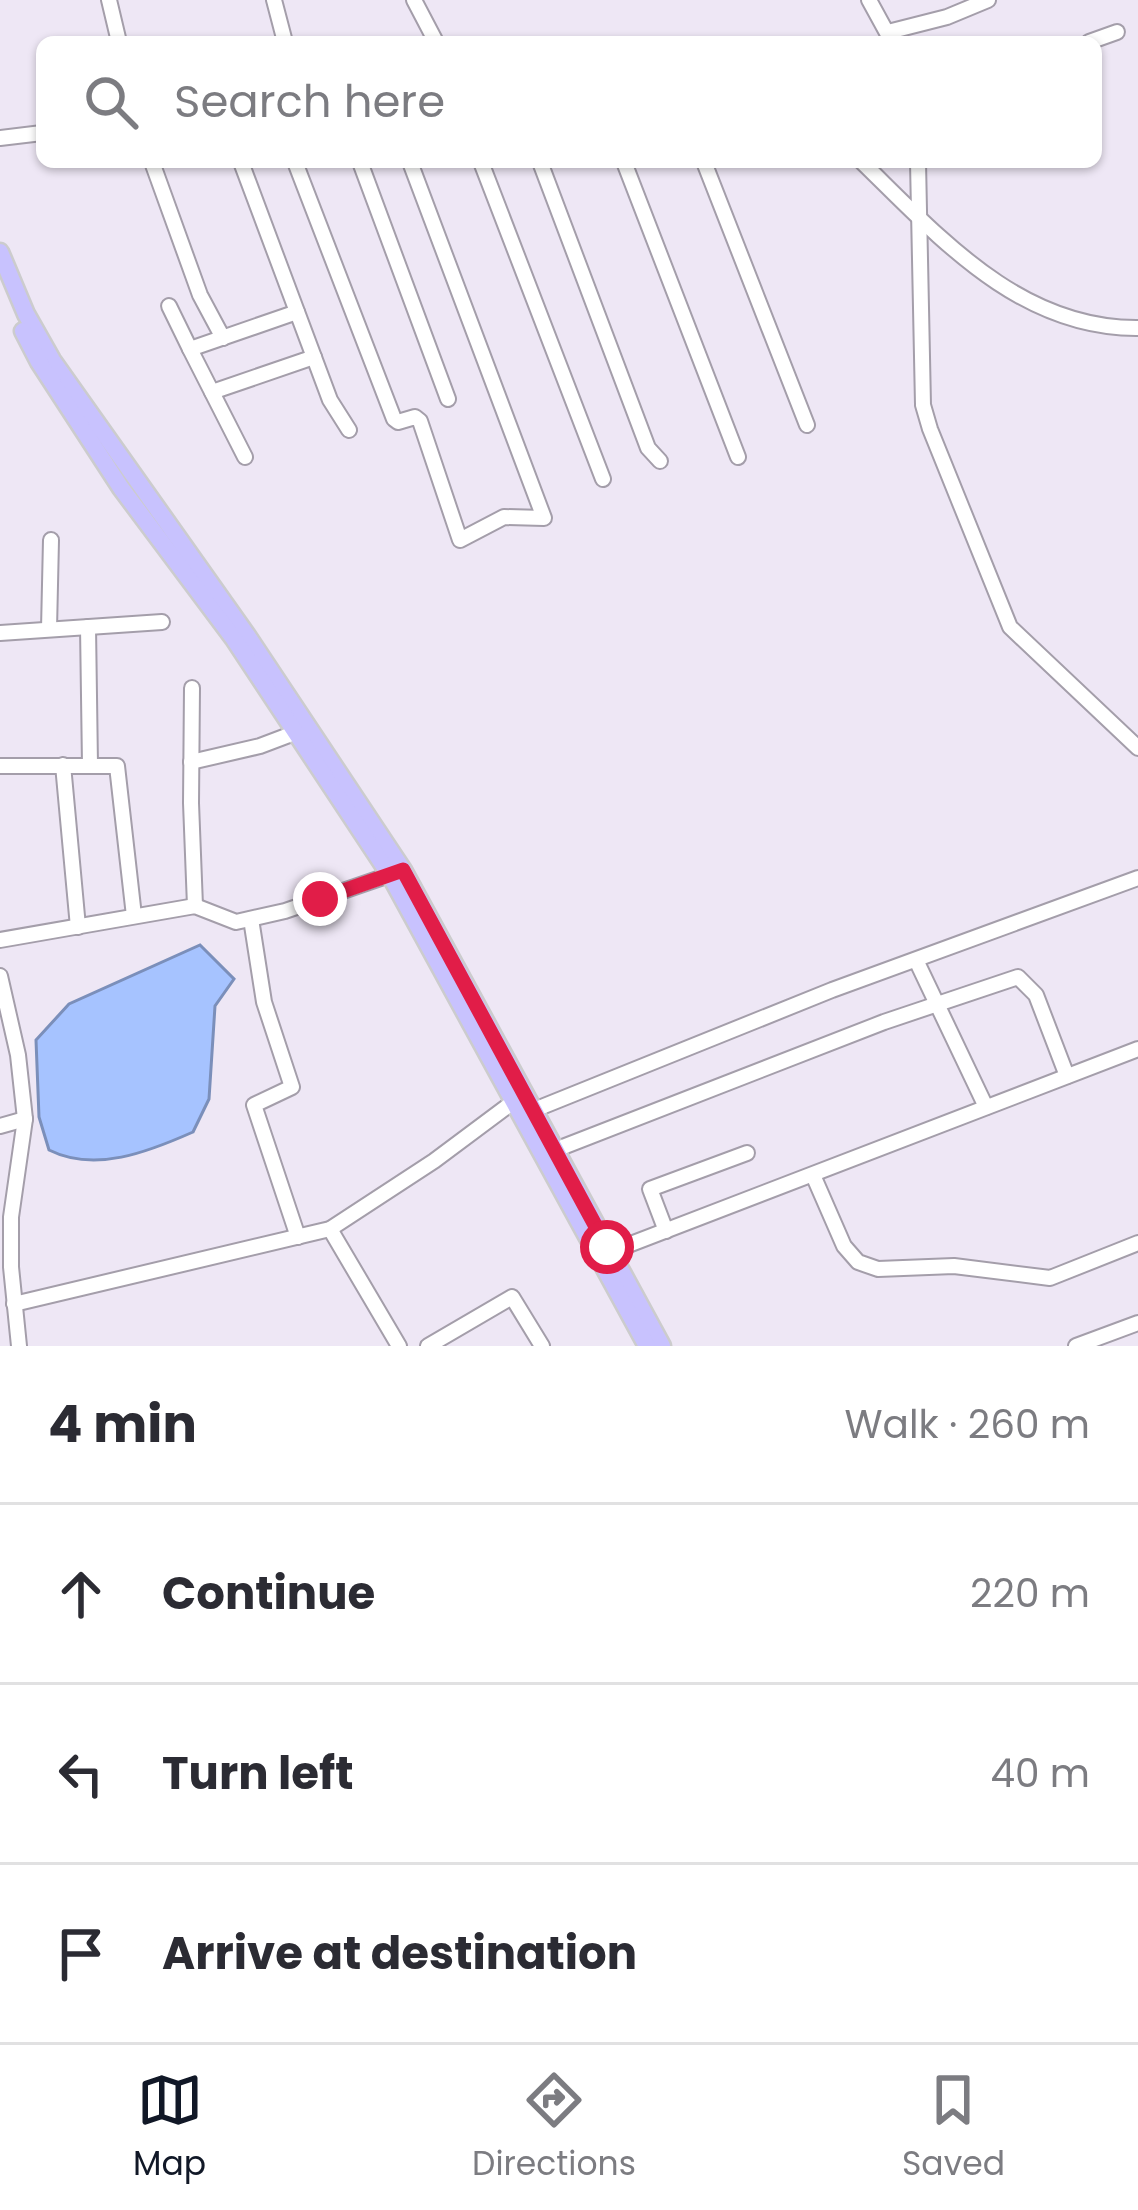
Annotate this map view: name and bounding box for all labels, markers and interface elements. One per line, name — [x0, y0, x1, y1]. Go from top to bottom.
search box — [36, 36, 1102, 168]
icon: search — [78, 69, 144, 135]
text: Search here — [174, 70, 445, 133]
route end — [293, 872, 347, 926]
route start — [580, 1220, 634, 1274]
text: 4 min — [48, 1388, 197, 1460]
text: Walk · 260 m — [845, 1397, 1090, 1452]
icon: ahead — [48, 1561, 114, 1627]
text: Continue — [162, 1562, 375, 1625]
text: 220 m — [970, 1566, 1090, 1621]
icon: left — [48, 1741, 114, 1807]
text: Turn left — [162, 1742, 354, 1805]
text: 40 m — [990, 1746, 1090, 1801]
icon: arrive — [48, 1921, 114, 1987]
text: Arrive at destination — [162, 1922, 637, 1985]
tab: Map — [133, 2067, 206, 2189]
tab: Directions — [472, 2067, 636, 2189]
tab: Saved — [902, 2067, 1005, 2189]

